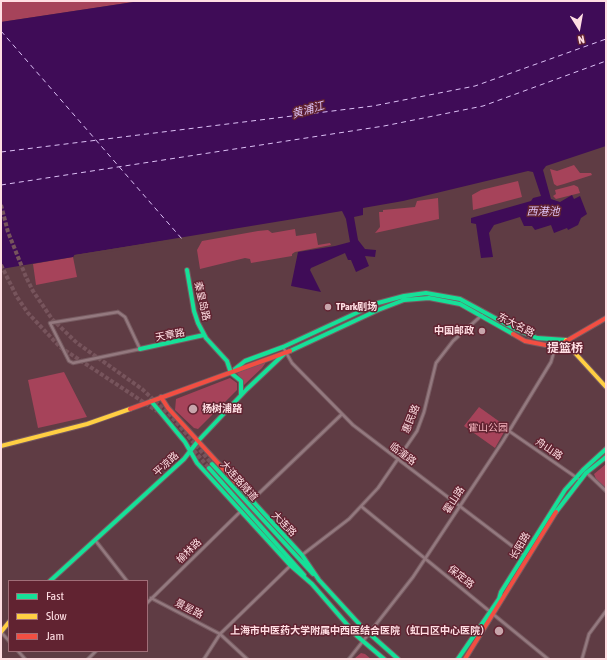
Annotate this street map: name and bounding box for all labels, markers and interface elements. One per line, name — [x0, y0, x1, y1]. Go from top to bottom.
north arrow — [559, 8, 599, 48]
text: N — [577, 33, 586, 46]
water label: 黄浦江 — [290, 99, 326, 121]
water label: 西港池 — [527, 205, 559, 219]
street label: 秦皇岛路 — [192, 280, 212, 322]
place label: TPark剧场 — [336, 301, 377, 313]
marker: TPark剧场 — [323, 302, 333, 312]
street label: 东大名路 — [495, 311, 537, 339]
place label: 中国邮政 — [434, 325, 474, 337]
street label: 天章路 — [154, 326, 186, 344]
marker: 中国邮政 — [477, 326, 487, 336]
district label: 提篮桥 — [547, 341, 583, 355]
marker: 杨树浦路 — [187, 403, 199, 415]
place label: 杨树浦路 — [202, 403, 242, 415]
street label: 惠民路 — [400, 403, 422, 435]
park label: 霍山公园 — [468, 422, 508, 434]
street label: 舟山路 — [533, 436, 565, 462]
street label: 临潼路 — [387, 440, 419, 468]
street label: 平凉路 — [151, 450, 181, 478]
street label: 大连路隧道 — [218, 458, 260, 504]
street label: 霍山路 — [441, 484, 467, 516]
street label: 大连路 — [269, 509, 299, 539]
street label: 长阳路 — [507, 530, 533, 562]
street label: 榆林路 — [174, 536, 204, 566]
street label: 保定路 — [446, 563, 476, 591]
legend — [8, 580, 148, 652]
text: Fast — [46, 589, 64, 603]
street label: 景星路 — [173, 597, 205, 621]
text: Slow — [46, 609, 67, 623]
place label: 上海市中医药大学附属中西医结合医院（虹口区中心医院） — [230, 625, 490, 637]
marker: 上海市中医药大学附属中西医结合医院（虹口区中心医院） — [493, 625, 505, 637]
text: Jam — [46, 629, 64, 643]

